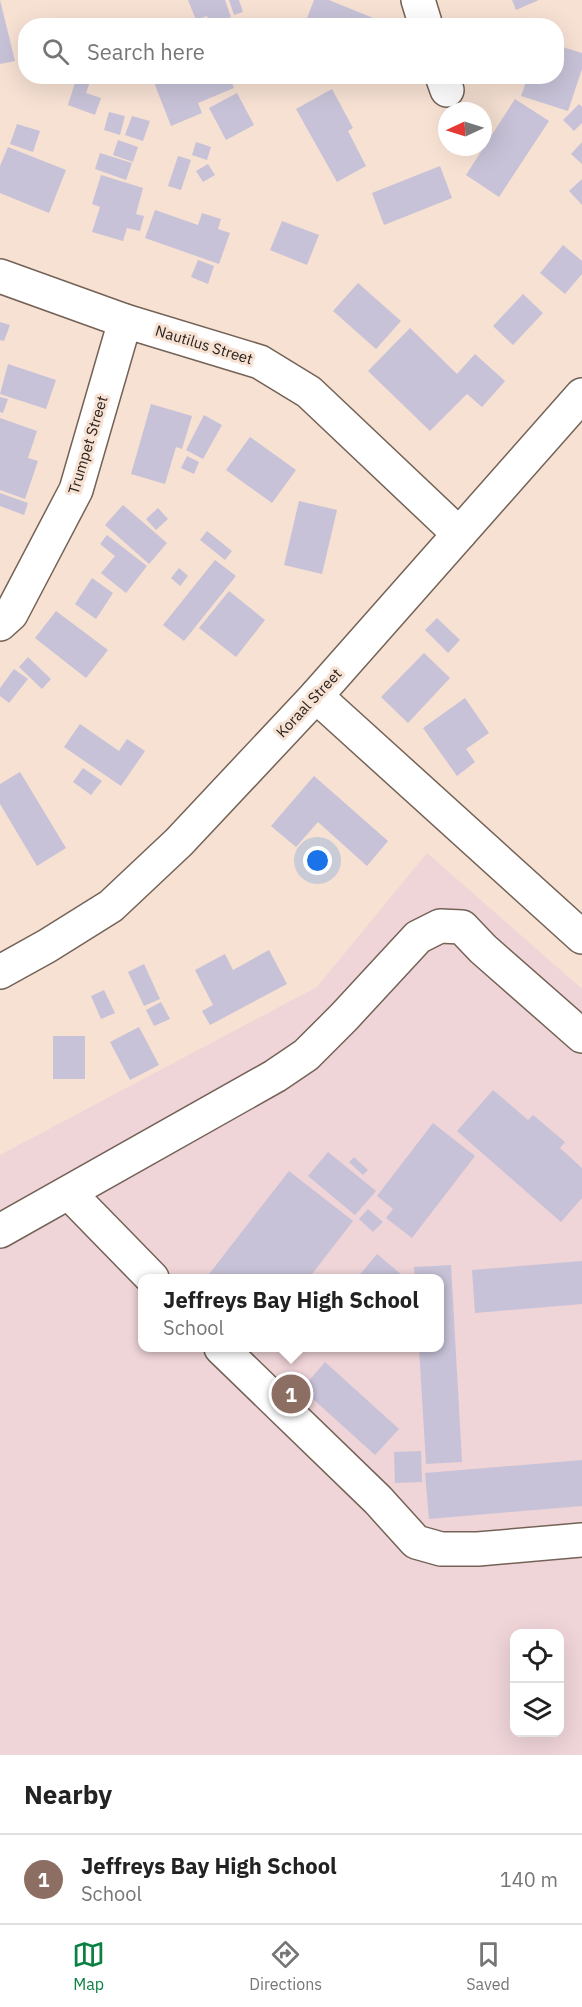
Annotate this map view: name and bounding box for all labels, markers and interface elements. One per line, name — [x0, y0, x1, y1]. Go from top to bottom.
search box — [18, 18, 564, 84]
icon: search — [39, 35, 72, 68]
text: Search here — [87, 37, 205, 66]
north arrow — [438, 102, 492, 156]
street label: Nautilus Street — [153, 321, 255, 368]
street label: Trumpet Street — [64, 393, 112, 496]
street label: Koraal Street — [272, 664, 346, 741]
your location — [303, 846, 332, 875]
popup — [138, 1274, 444, 1352]
text: Jeffreys Bay High School — [163, 1285, 419, 1314]
text: School — [163, 1314, 224, 1341]
pin: 1 — [272, 1372, 310, 1416]
map controls — [510, 1629, 564, 1737]
button: locate — [510, 1629, 564, 1683]
button: layers — [510, 1683, 564, 1737]
text: Nearby — [24, 1777, 112, 1811]
text: Jeffreys Bay High School — [81, 1851, 337, 1880]
text: 1 — [38, 1866, 50, 1893]
text: 140 m — [500, 1866, 558, 1893]
text: School — [81, 1880, 142, 1907]
tab: Map — [72, 1938, 105, 1994]
tab: Directions — [249, 1938, 322, 1994]
tab: Saved — [466, 1938, 510, 1994]

